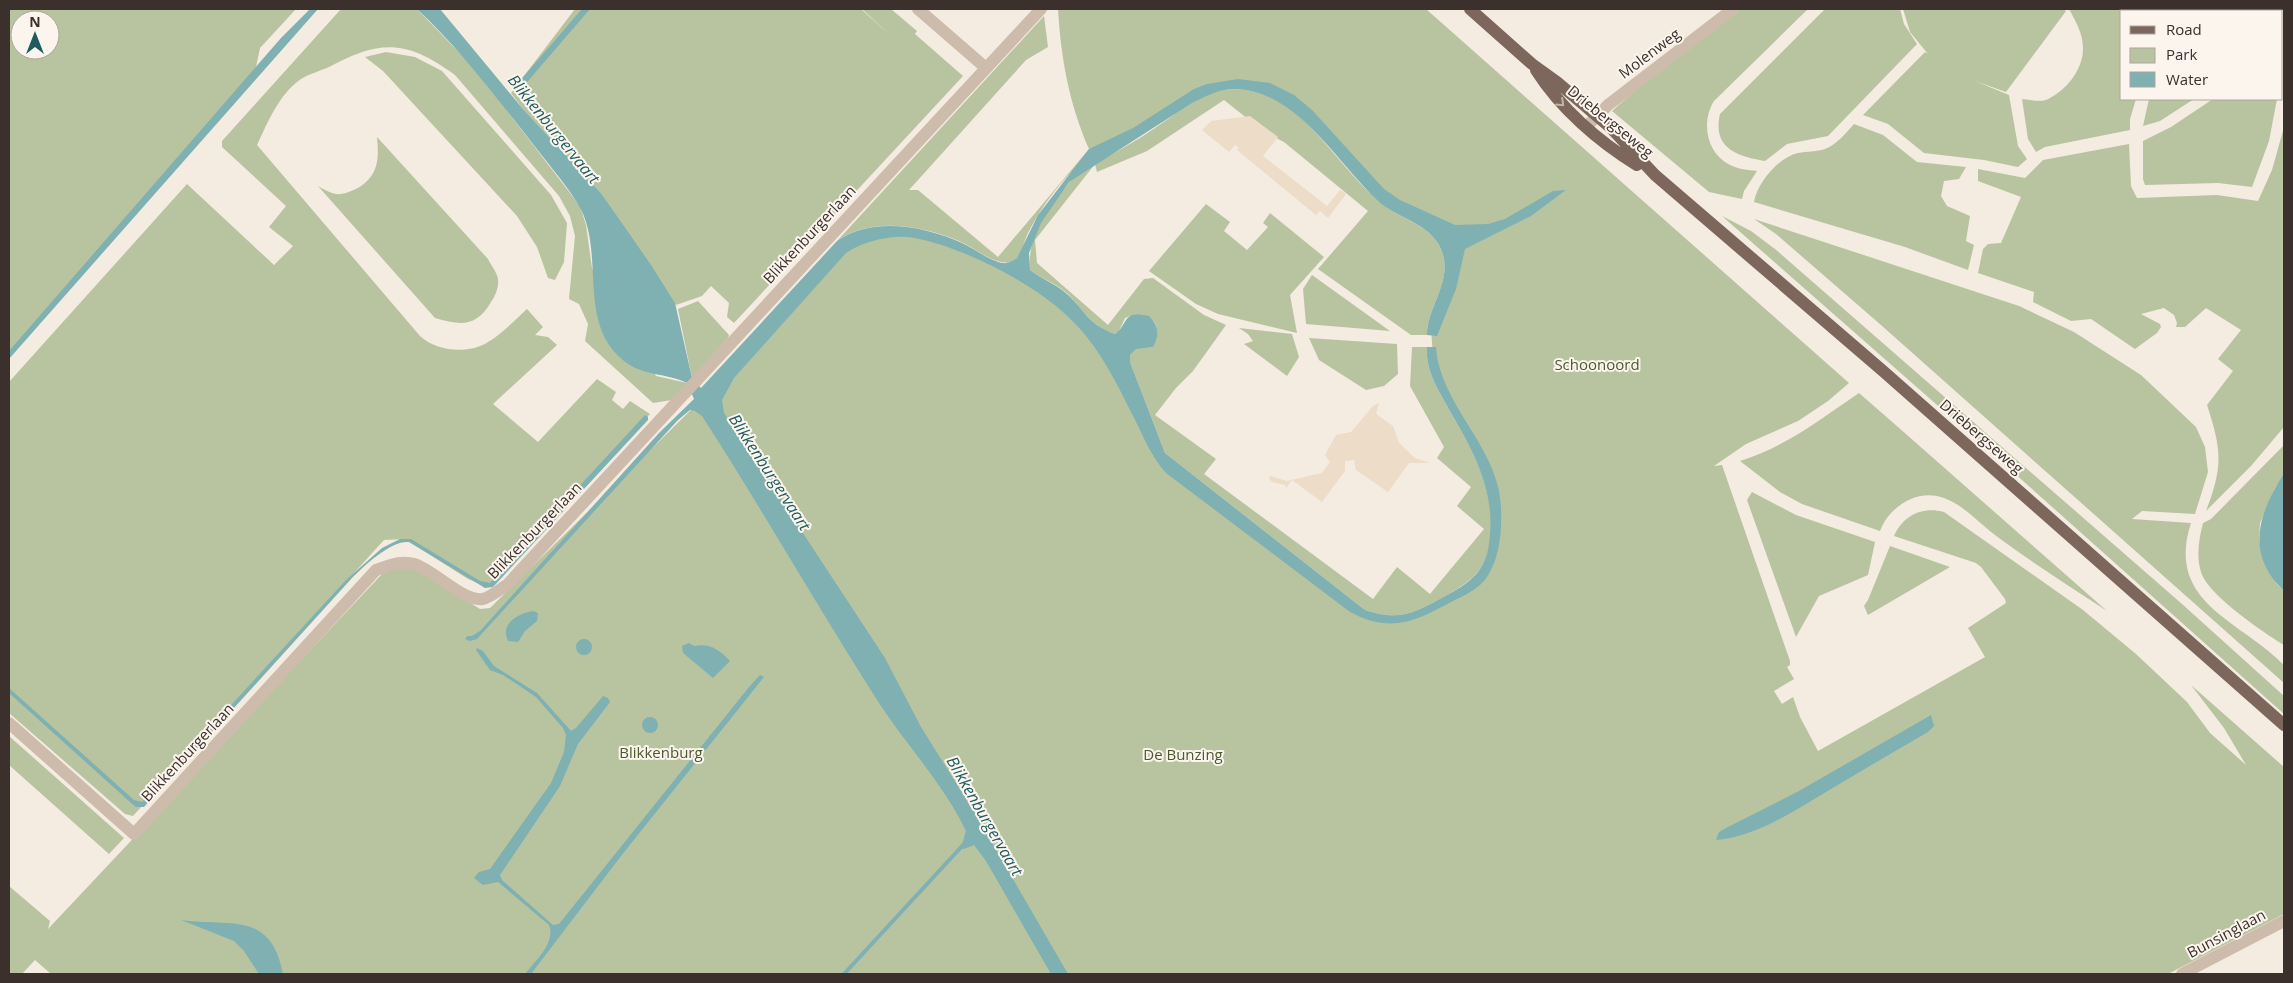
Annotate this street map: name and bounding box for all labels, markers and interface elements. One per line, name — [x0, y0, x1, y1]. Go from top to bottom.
north arrow — [10, 10, 60, 60]
legend — [2120, 10, 2283, 100]
text: N — [29, 12, 41, 31]
text: Road — [2166, 19, 2202, 39]
street label: Molenweg — [1614, 23, 1684, 83]
text: Park — [2166, 44, 2197, 64]
text: Water — [2166, 69, 2208, 89]
water label: Blikkenburgervaart — [503, 70, 605, 189]
street label: Driebergseweg — [1564, 80, 1658, 162]
one-way arrow — [1556, 97, 1565, 106]
street label: Blikkenburgerlaan — [758, 181, 860, 287]
park label: Schoonoord — [1554, 354, 1640, 374]
street label: Driebergseweg — [1936, 394, 2028, 478]
water label: Blikkenburgervaart — [724, 409, 816, 535]
street label: Blikkenburgerlaan — [483, 477, 585, 583]
street label: Blikkenburgerlaan — [136, 699, 238, 805]
park label: Blikkenburg — [619, 742, 703, 762]
park label: De Bunzing — [1143, 744, 1223, 764]
water label: Blikkenburgervaart — [942, 752, 1029, 881]
street label: Bunsinglaan — [2183, 904, 2269, 962]

